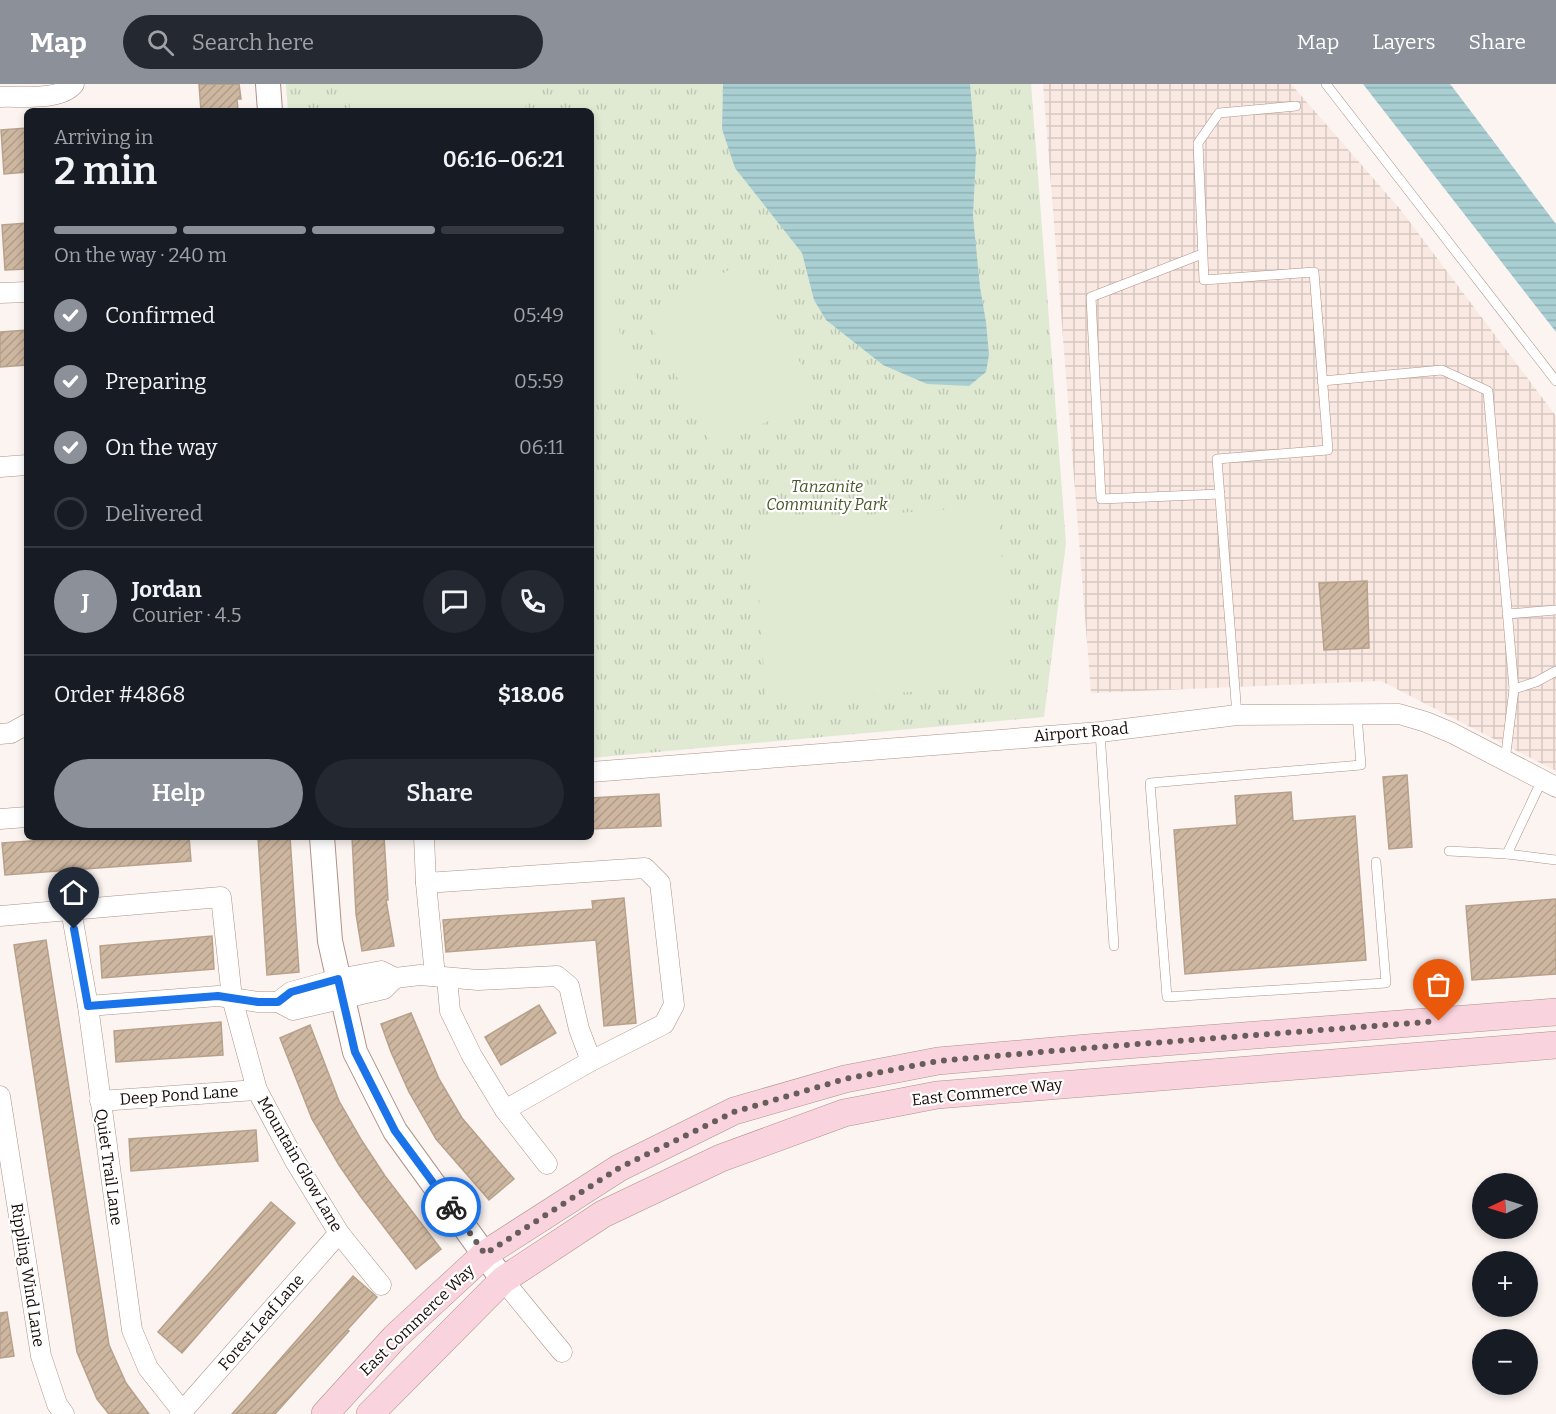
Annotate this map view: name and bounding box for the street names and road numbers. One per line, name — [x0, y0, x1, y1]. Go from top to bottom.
street label: Airport Road — [1033, 718, 1130, 746]
street label: East Commerce Way — [911, 1075, 1064, 1109]
street label: Deep Pond Lane — [119, 1081, 239, 1109]
street label: Mountain Glow Lane — [253, 1093, 347, 1235]
street label: Quiet Trail Lane — [91, 1108, 127, 1226]
street label: Rippling Wind Lane — [7, 1202, 49, 1348]
street label: East Commerce Way — [356, 1260, 479, 1380]
street label: Forest Leaf Lane — [214, 1270, 308, 1374]

